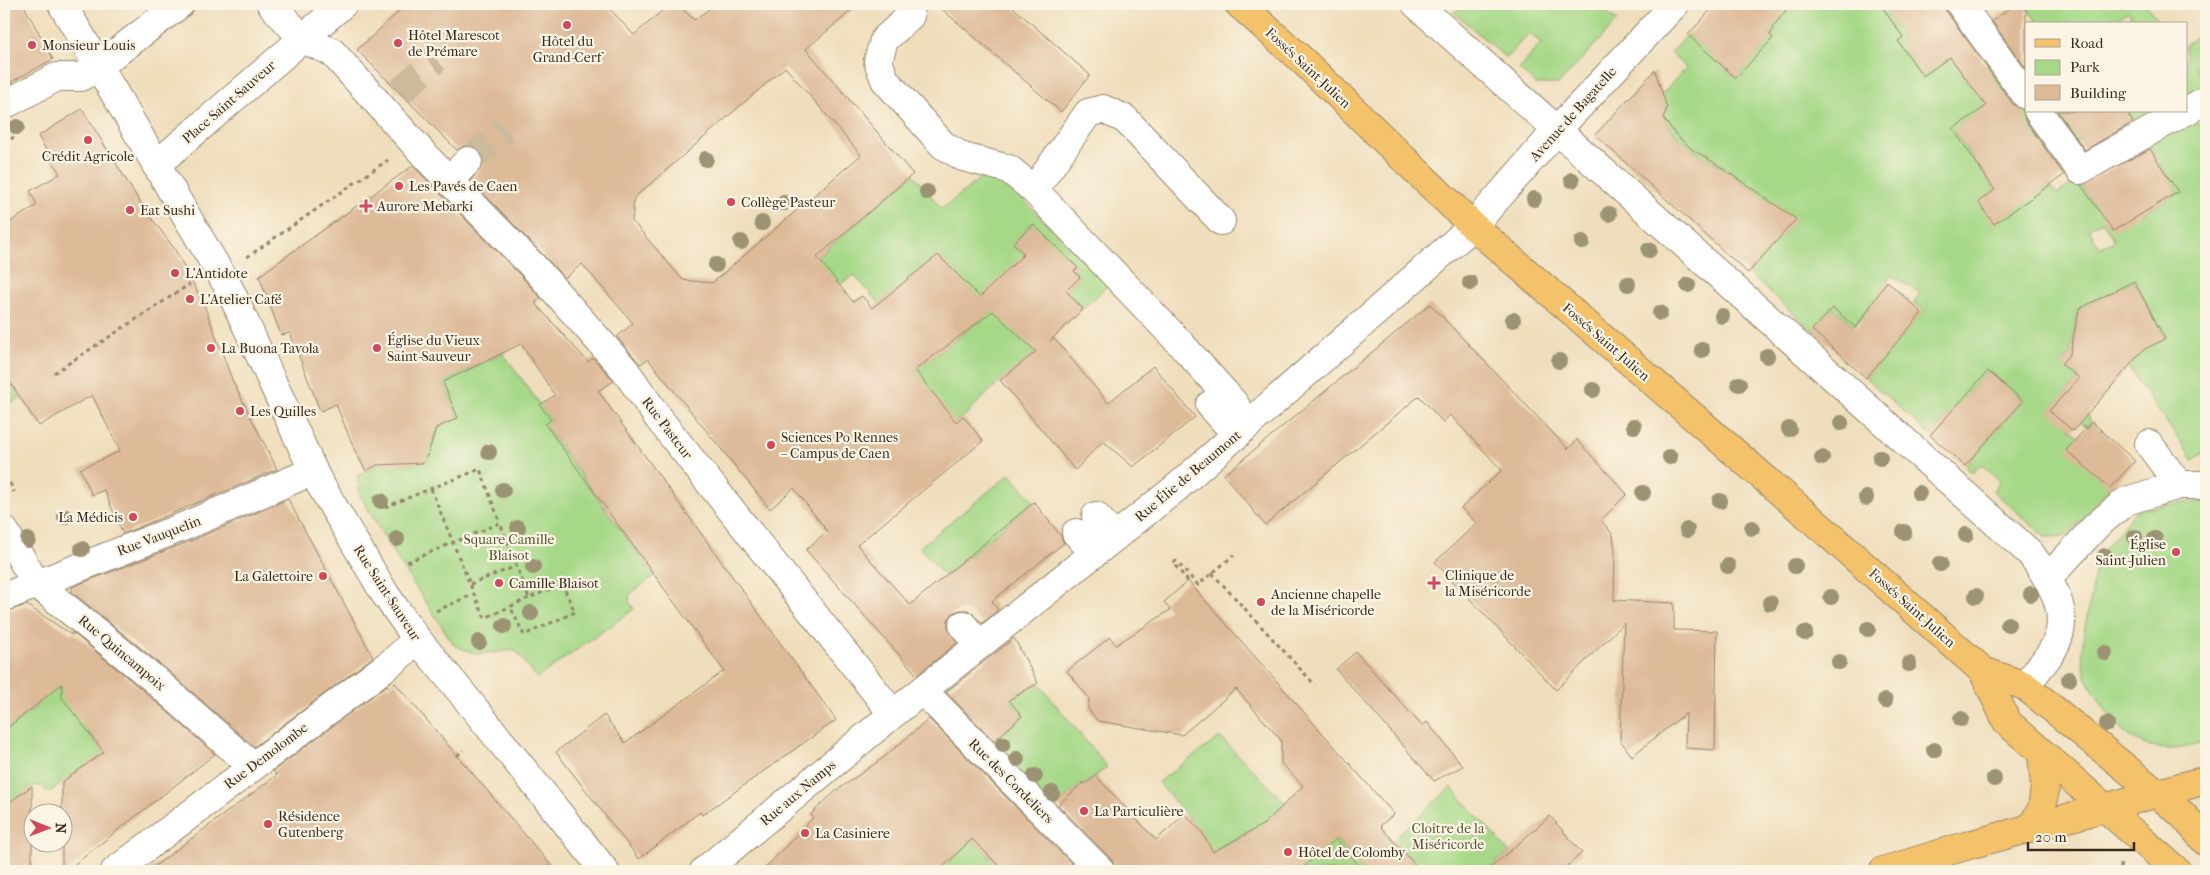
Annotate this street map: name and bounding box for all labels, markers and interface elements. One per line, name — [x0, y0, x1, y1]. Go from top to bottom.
marker: Hôtel du Grand-Cerf — [561, 19, 573, 31]
legend — [2025, 22, 2188, 112]
street label: Fossés Saint-Julien — [1262, 24, 1354, 112]
place label: Hôtel Marescot de Prémare — [408, 27, 500, 60]
place label: Hôtel du Grand-Cerf — [533, 33, 605, 66]
text: Road — [2070, 34, 2104, 52]
place label: Monsieur Louis — [42, 37, 135, 54]
marker: Hôtel Marescot de Prémare — [392, 37, 404, 49]
marker: Monsieur Louis — [26, 39, 38, 51]
street label: Place Saint-Sauveur — [179, 57, 279, 147]
text: Park — [2070, 58, 2100, 76]
street label: Avenue de Bagatelle — [1525, 63, 1620, 166]
text: Building — [2070, 84, 2127, 102]
marker: Crédit Agricole — [82, 134, 94, 146]
place label: Crédit Agricole — [42, 148, 134, 165]
place label: Les Pavés de Caen — [409, 178, 517, 195]
marker: Les Pavés de Caen — [393, 180, 405, 192]
place label: Collège Pasteur — [741, 194, 835, 211]
marker: Collège Pasteur — [725, 196, 737, 208]
place label: Aurore Mebarki — [376, 198, 473, 215]
marker: Aurore Mebarki — [359, 199, 373, 213]
place label: Eat Sushi — [140, 202, 195, 219]
marker: Eat Sushi — [124, 204, 136, 216]
place label: L'Antidote — [185, 265, 248, 282]
marker: L'Antidote — [169, 267, 181, 279]
place label: L'Atelier Café — [200, 291, 282, 308]
marker: L'Atelier Café — [184, 293, 196, 305]
street label: Fossés Saint-Julien — [1559, 299, 1653, 385]
place label: Église du Vieux Saint-Sauveur — [387, 331, 481, 365]
place label: La Buona Tavola — [221, 340, 320, 357]
marker: La Buona Tavola — [205, 342, 217, 354]
marker: Église du Vieux Saint-Sauveur — [371, 342, 383, 354]
street label: Rue Pasteur — [638, 394, 696, 462]
place label: Les Quilles — [250, 403, 316, 420]
marker: Les Quilles — [234, 405, 246, 417]
street label: Rue Élie de Beaumont — [1131, 426, 1245, 525]
place label: Sciences Po Rennes – Campus de Caen — [781, 429, 898, 462]
marker: Sciences Po Rennes – Campus de Caen — [765, 439, 777, 451]
place label: La Médicis — [58, 509, 123, 526]
marker: La Médicis — [127, 511, 139, 523]
street label: Rue Vauquelin — [115, 512, 203, 560]
park label: Square Camille Blaisot — [464, 531, 555, 564]
place label: Église Saint-Julien — [2096, 535, 2166, 569]
street label: Rue Saint-Sauveur — [350, 542, 424, 644]
marker: Église Saint-Julien — [2170, 546, 2182, 558]
street label: Fossés Saint-Julien — [1865, 565, 1959, 651]
place label: Clinique de la Miséricorde — [1444, 567, 1531, 600]
place label: La Galettoire — [234, 568, 313, 585]
marker: La Galettoire — [317, 570, 329, 582]
place label: Camille Blaisot — [509, 575, 599, 592]
marker: Clinique de la Miséricorde — [1427, 576, 1441, 590]
marker: Camille Blaisot — [493, 577, 505, 589]
place label: Ancienne chapelle de la Miséricorde — [1270, 586, 1381, 619]
marker: Ancienne chapelle de la Miséricorde — [1255, 596, 1267, 608]
street label: Rue Quincampoix — [75, 611, 170, 695]
street label: Rue Demolombe — [221, 719, 311, 793]
street label: Rue des Cordeliers — [965, 735, 1057, 827]
street label: Rue aux Namps — [757, 756, 839, 830]
north arrow — [22, 802, 72, 852]
place label: La Particulière — [1094, 803, 1184, 820]
marker: La Particulière — [1078, 805, 1090, 817]
place label: Résidence Gutenberg — [278, 808, 344, 841]
marker: Résidence Gutenberg — [262, 818, 274, 830]
park label: Cloître de la Miséricorde — [1412, 820, 1485, 853]
scale bar — [2028, 820, 2134, 852]
text: N — [52, 823, 69, 834]
place label: La Casiniere — [815, 825, 890, 842]
marker: La Casiniere — [799, 827, 811, 839]
text: 20 m — [2035, 828, 2067, 846]
place label: Hôtel de Colomby — [1298, 844, 1406, 861]
marker: Hôtel de Colomby — [1282, 846, 1294, 858]

